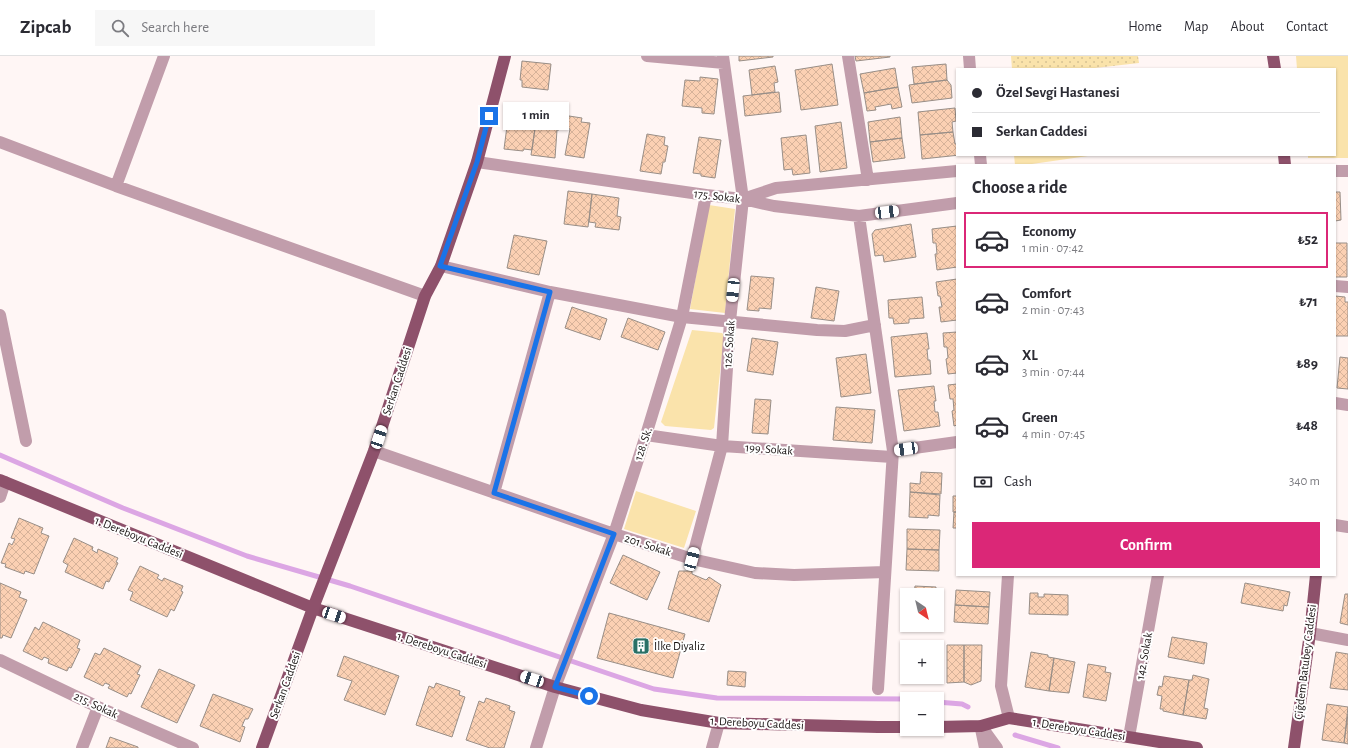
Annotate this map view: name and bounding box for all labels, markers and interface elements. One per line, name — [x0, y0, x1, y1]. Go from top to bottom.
search box — [95, 10, 375, 46]
icon: search — [109, 17, 131, 39]
text: Zipcab — [20, 18, 71, 37]
text: Search here — [141, 20, 209, 35]
text: Home — [1128, 20, 1162, 34]
text: Map — [1184, 20, 1208, 34]
text: About — [1230, 20, 1264, 34]
text: Contact — [1286, 20, 1328, 34]
text: Özel Sevgi Hastanesi — [996, 85, 1120, 100]
callout: 1 min — [503, 102, 569, 130]
route end — [480, 107, 498, 125]
text: 1 min — [522, 109, 550, 122]
text: Serkan Caddesi — [996, 124, 1087, 139]
text: Choose a ride — [972, 179, 1067, 197]
street label: 175. Sokak — [693, 187, 741, 205]
car — [874, 205, 900, 219]
icon: car — [974, 222, 1010, 258]
text: Economy — [1022, 224, 1076, 239]
text: ₺52 — [1297, 232, 1318, 247]
text: 1 min · 07:42 — [1022, 242, 1084, 255]
car — [726, 277, 740, 303]
icon: car — [974, 284, 1010, 320]
text: Comfort — [1022, 286, 1071, 301]
text: ₺71 — [1299, 294, 1318, 309]
text: 2 min · 07:43 — [1022, 304, 1084, 317]
street label: 126. Sokak — [721, 319, 737, 368]
street label: Serkan Caddesi — [380, 345, 414, 417]
icon: car — [974, 346, 1010, 382]
text: XL — [1022, 348, 1038, 363]
text: ₺89 — [1296, 356, 1318, 371]
text: 3 min · 07:44 — [1022, 366, 1085, 379]
icon: car — [974, 408, 1010, 444]
text: Green — [1022, 410, 1058, 425]
text: ₺48 — [1296, 418, 1318, 433]
car — [370, 424, 388, 450]
street label: 128. Sk. — [632, 426, 654, 462]
text: 4 min · 07:45 — [1022, 428, 1085, 441]
street label: 199. Sokak — [745, 441, 794, 457]
car — [893, 441, 919, 457]
icon: cash — [972, 471, 994, 493]
text: Cash — [1004, 474, 1032, 489]
text: 340 m — [1289, 475, 1320, 488]
street label: 1. Dereboyu Caddesi — [93, 514, 185, 561]
button: Confirm — [972, 522, 1320, 568]
street label: 201. Sokak — [623, 532, 673, 558]
car — [683, 546, 701, 572]
north arrow — [900, 588, 944, 632]
map controls — [900, 588, 944, 736]
street label: Çiğdem Batubey Caddesi — [1292, 604, 1319, 720]
car — [321, 606, 347, 624]
street label: 1. Dereboyu Caddesi — [395, 630, 488, 671]
street label: 142. Sokak — [1134, 631, 1154, 681]
building icon: İlke Diyaliz — [631, 636, 651, 656]
place label: İlke Diyaliz — [654, 639, 705, 653]
button: + — [900, 640, 944, 684]
street label: Serkan Caddesi — [267, 650, 303, 720]
car — [519, 670, 545, 688]
route start — [580, 687, 598, 705]
street label: 215. Sokak — [72, 690, 120, 721]
button: − — [900, 692, 944, 736]
street label: 1. Dereboyu Caddesi — [710, 715, 804, 732]
street label: 1. Dereboyu Caddesi — [1032, 716, 1126, 743]

